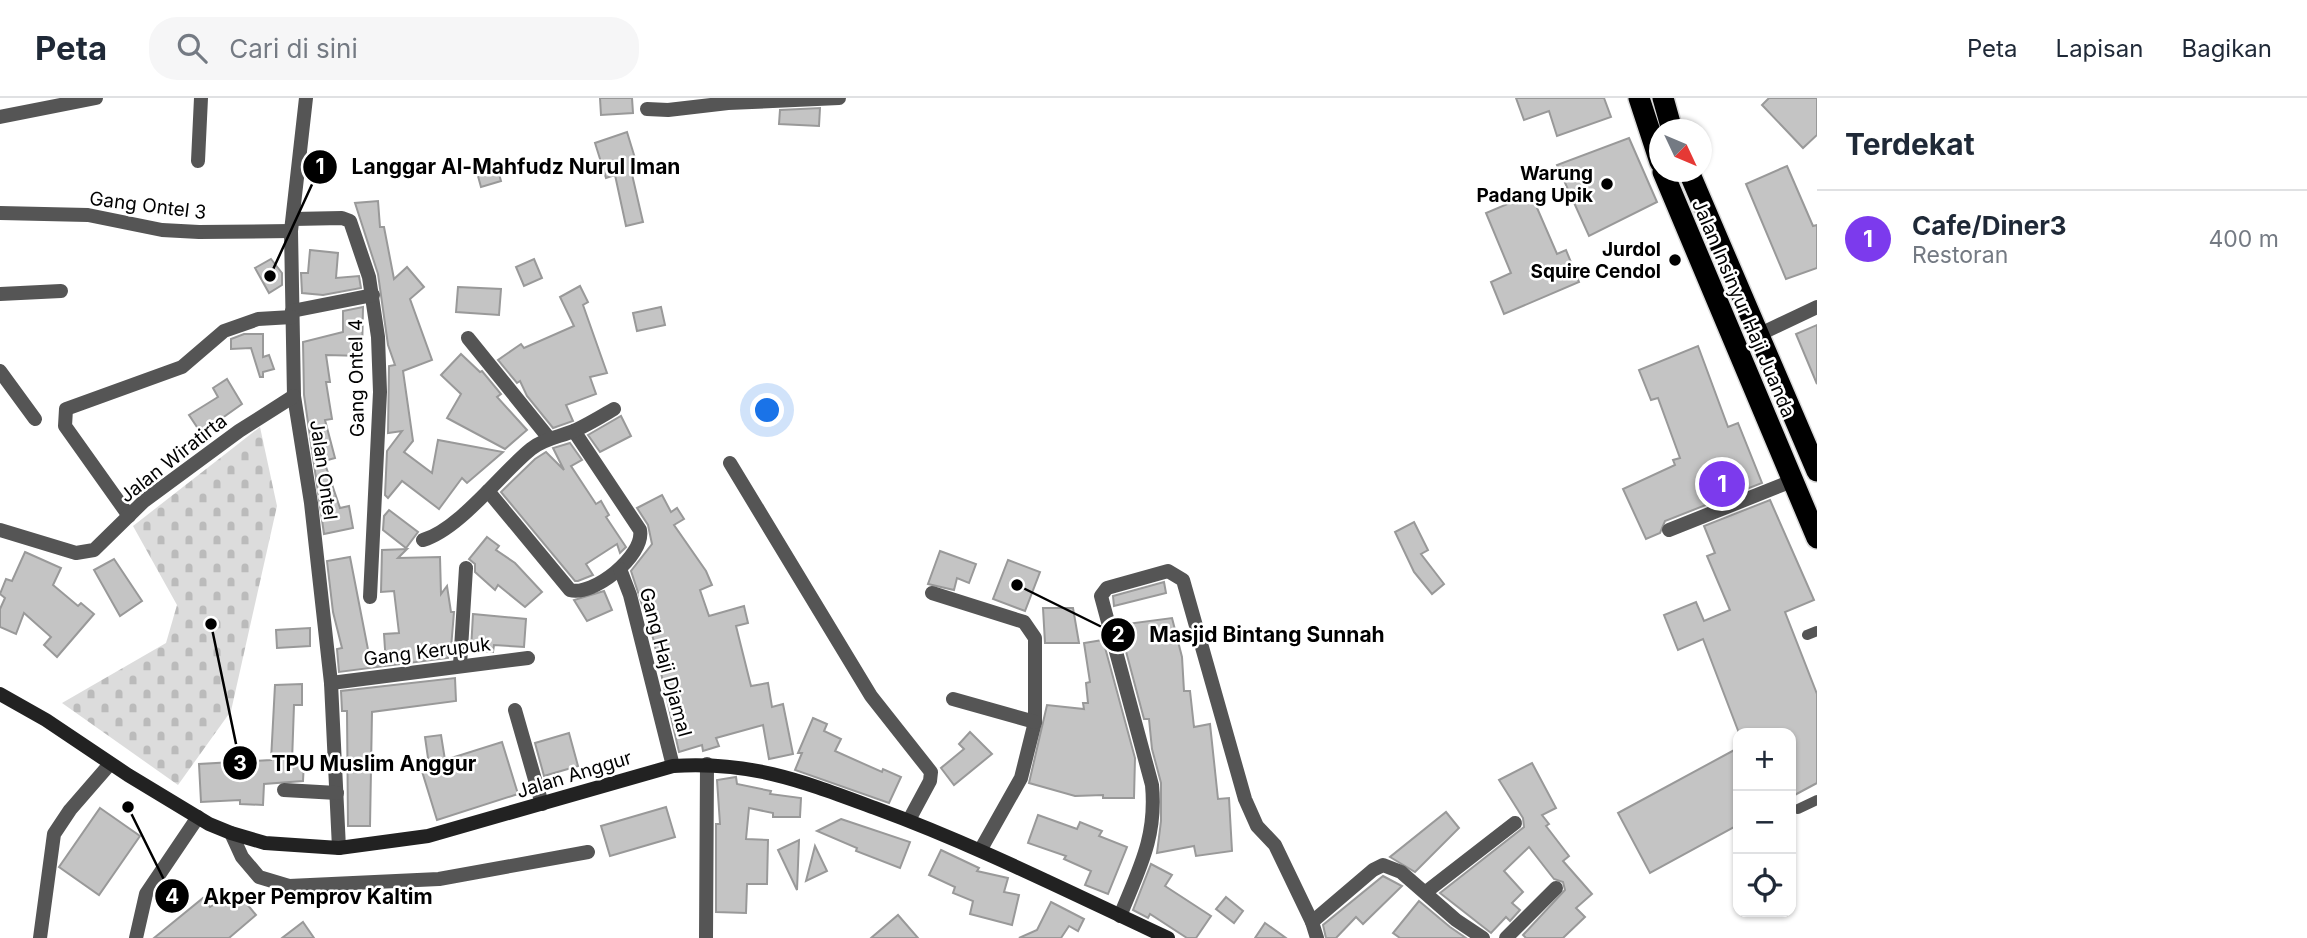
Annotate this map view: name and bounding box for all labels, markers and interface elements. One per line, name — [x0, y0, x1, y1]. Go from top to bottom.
search box — [149, 17, 639, 80]
text: Peta — [35, 28, 107, 68]
icon: search — [173, 29, 211, 67]
text: Cari di sini — [229, 33, 358, 64]
text: Peta — [1967, 34, 2018, 63]
text: Lapisan — [2056, 34, 2143, 63]
text: Bagikan — [2181, 34, 2272, 63]
north arrow — [1649, 119, 1712, 182]
text: Terdekat — [1845, 126, 1975, 162]
callout: Langgar Al-Mahfudz Nurul Iman — [303, 146, 695, 188]
text: 1 — [315, 154, 325, 179]
text: Langgar Al-Mahfudz Nurul Iman — [352, 154, 680, 179]
place label: Warung Padang Upik — [1477, 162, 1593, 207]
marker: Warung Padang Upik — [1599, 176, 1615, 192]
street label: Gang Ontel 3 — [88, 187, 208, 224]
street label: Jalan Insinyur Haji Juanda — [1687, 195, 1800, 421]
text: Cafe/Diner3 — [1912, 210, 2067, 241]
text: 1 — [1863, 225, 1873, 253]
text: 400 m — [2209, 225, 2279, 253]
place label: Jurdol Squire Cendol — [1531, 238, 1661, 283]
text: Restoran — [1912, 241, 2008, 269]
marker: Jurdol Squire Cendol — [1667, 252, 1683, 268]
street label: Gang Ontel 4 — [344, 319, 369, 437]
your location — [750, 393, 784, 427]
street label: Jalan Wiratirta — [115, 409, 232, 507]
street label: Jalan Ontel — [305, 419, 342, 522]
pin: 1 — [1699, 458, 1745, 510]
street label: Gang Haji Djamal — [635, 585, 696, 739]
callout: Masjid Bintang Sunnah — [1100, 614, 1399, 656]
text: 2 — [1111, 622, 1125, 647]
text: Masjid Bintang Sunnah — [1149, 622, 1385, 647]
street label: Gang Kerupuk — [362, 632, 492, 671]
map controls — [1733, 728, 1796, 917]
button: + — [1733, 728, 1796, 791]
callout: TPU Muslim Anggur — [223, 742, 490, 784]
street label: Jalan Anggur — [514, 746, 635, 803]
text: 3 — [233, 751, 247, 776]
text: TPU Muslim Anggur — [272, 751, 477, 776]
button: − — [1733, 791, 1796, 854]
button: locate — [1733, 854, 1796, 917]
callout: Akper Pemprov Kaltim — [154, 875, 447, 917]
text: 4 — [165, 884, 179, 909]
text: Akper Pemprov Kaltim — [203, 884, 433, 909]

